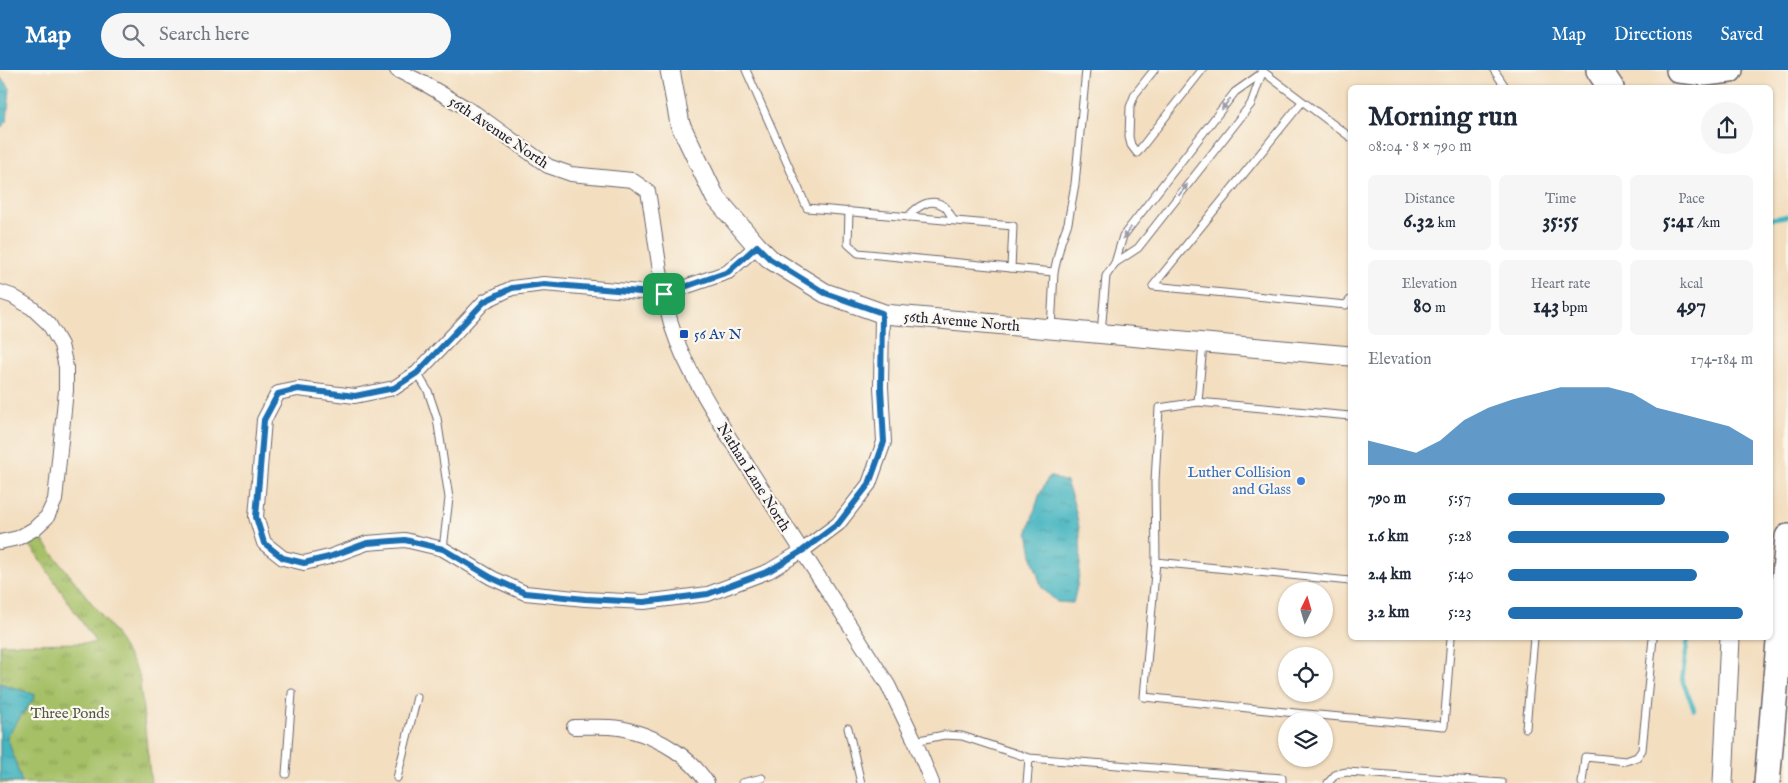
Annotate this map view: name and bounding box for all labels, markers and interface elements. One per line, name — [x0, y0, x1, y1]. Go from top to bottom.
search box — [101, 13, 451, 58]
text: Map — [25, 20, 71, 51]
icon: search — [119, 21, 147, 49]
text: Search here — [159, 23, 250, 47]
text: Map — [1552, 24, 1586, 47]
text: Directions — [1614, 24, 1692, 47]
text: Saved — [1720, 24, 1763, 47]
street label: 56th Avenue North — [445, 92, 552, 173]
one-way arrow — [1220, 97, 1231, 110]
text: Morning run — [1368, 100, 1518, 135]
button: share — [1701, 102, 1753, 154]
text: 08:04 · 8 × 790 m — [1368, 137, 1472, 157]
one-way arrow — [1178, 183, 1189, 196]
text: Distance — [1404, 190, 1455, 208]
text: Time — [1545, 190, 1576, 208]
text: Pace — [1678, 190, 1705, 208]
text: 6.32 — [1403, 208, 1434, 235]
text: 35:55 — [1542, 208, 1579, 235]
text: 5:41 — [1663, 208, 1694, 235]
text: km — [1434, 214, 1456, 232]
text: /km — [1694, 214, 1720, 232]
one-way arrow — [1122, 226, 1131, 239]
pin — [643, 273, 685, 315]
text: Elevation — [1402, 275, 1457, 293]
text: Heart rate — [1531, 275, 1590, 293]
text: kcal — [1680, 275, 1703, 293]
icon: arrive — [650, 280, 678, 308]
text: 80 — [1413, 293, 1432, 320]
text: 143 — [1533, 293, 1559, 320]
text: 497 — [1677, 293, 1706, 320]
text: m — [1432, 299, 1446, 317]
text: bpm — [1559, 299, 1588, 317]
street label: 56th Avenue North — [903, 307, 1021, 336]
place label: 56 Av N — [694, 325, 742, 344]
marker: 56 Av N — [678, 328, 690, 340]
text: Elevation — [1368, 350, 1431, 370]
text: 174–184 m — [1690, 350, 1753, 370]
street label: Nathan Lane North — [713, 419, 795, 535]
place label: Luther Collision and Glass — [1188, 463, 1291, 499]
marker: Luther Collision and Glass — [1295, 475, 1307, 487]
text: 790 m — [1368, 489, 1406, 509]
text: 5:57 — [1448, 489, 1471, 509]
text: 1.6 km — [1368, 527, 1409, 547]
text: 5:28 — [1448, 527, 1472, 547]
text: 2.4 km — [1368, 565, 1411, 585]
text: 5:40 — [1448, 565, 1474, 585]
north arrow — [1278, 582, 1332, 638]
map controls — [1278, 582, 1333, 767]
text: 3.2 km — [1368, 603, 1409, 623]
text: 5:23 — [1448, 603, 1472, 623]
button: locate — [1278, 647, 1333, 702]
park label: Three Ponds — [30, 704, 110, 723]
button: layers — [1278, 712, 1333, 767]

